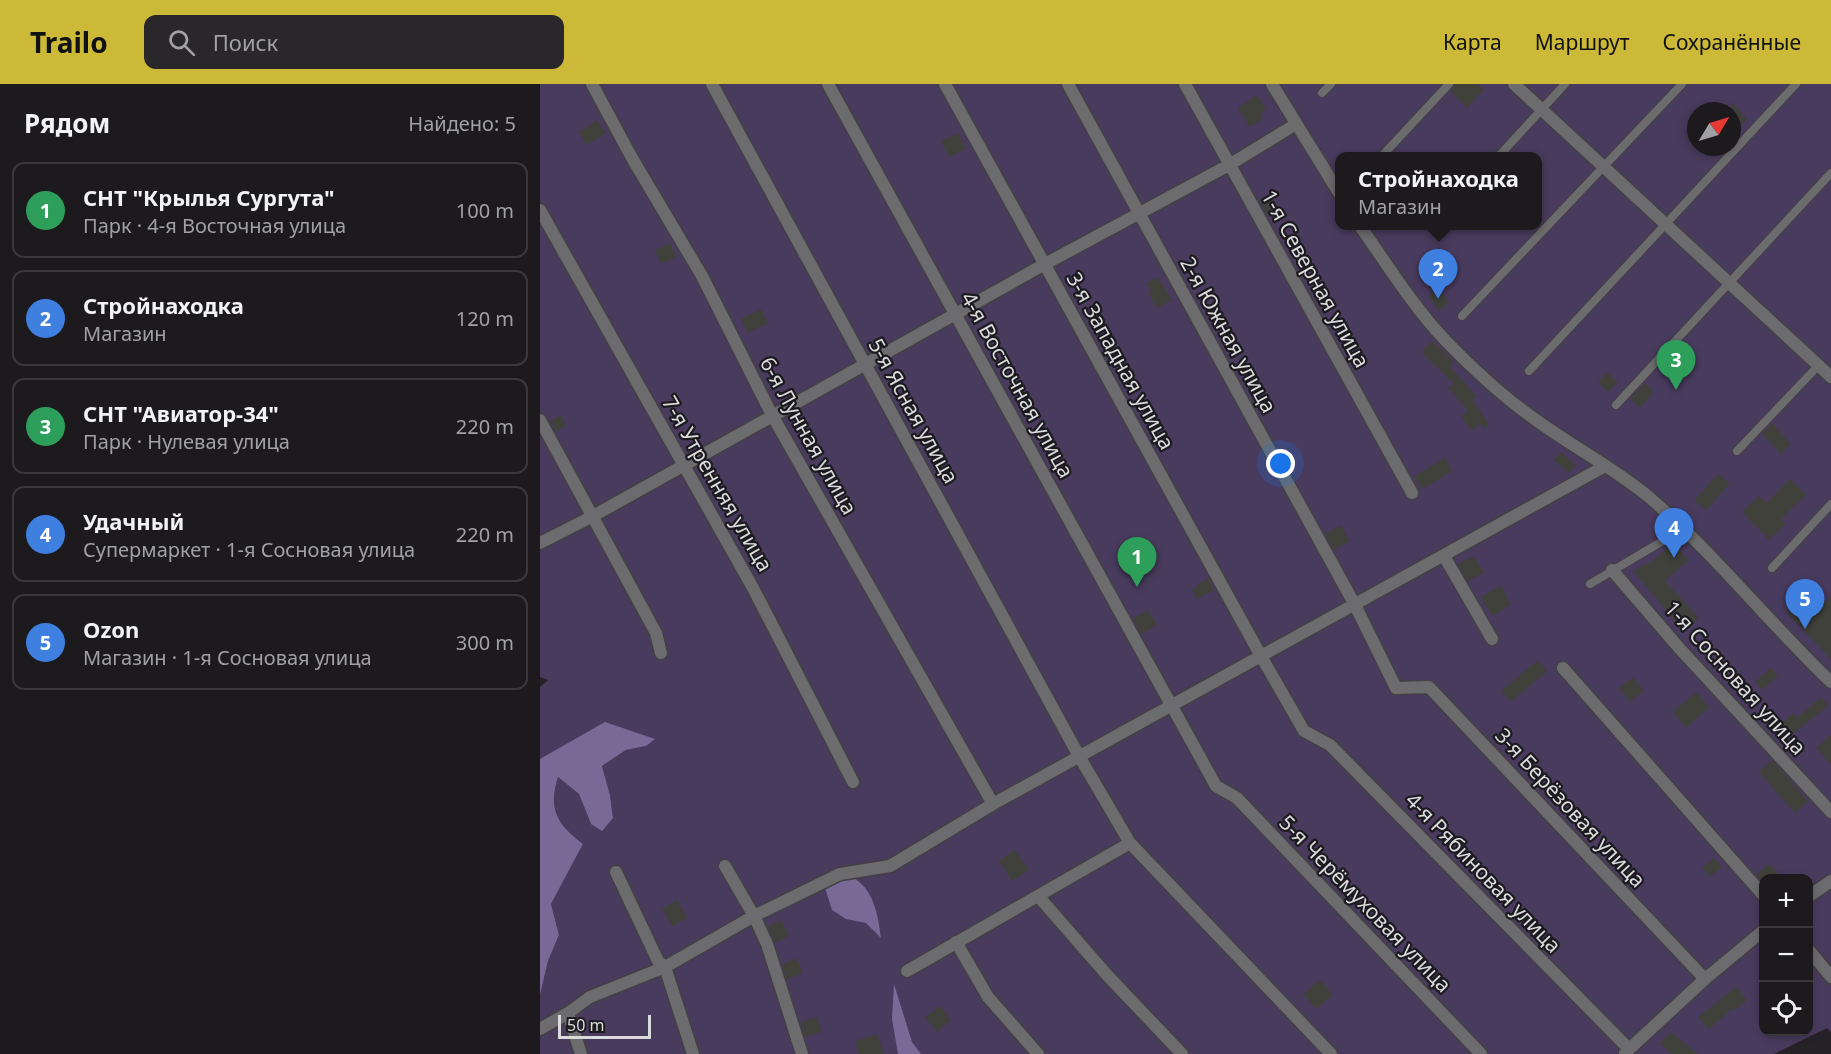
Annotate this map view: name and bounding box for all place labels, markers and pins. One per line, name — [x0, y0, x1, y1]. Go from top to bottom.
pin: 2 — [1418, 250, 1458, 299]
pin: 3 — [1656, 340, 1696, 390]
pin: 4 — [1654, 508, 1694, 558]
pin: 1 — [1118, 538, 1156, 587]
pin: 5 — [1786, 580, 1824, 629]

